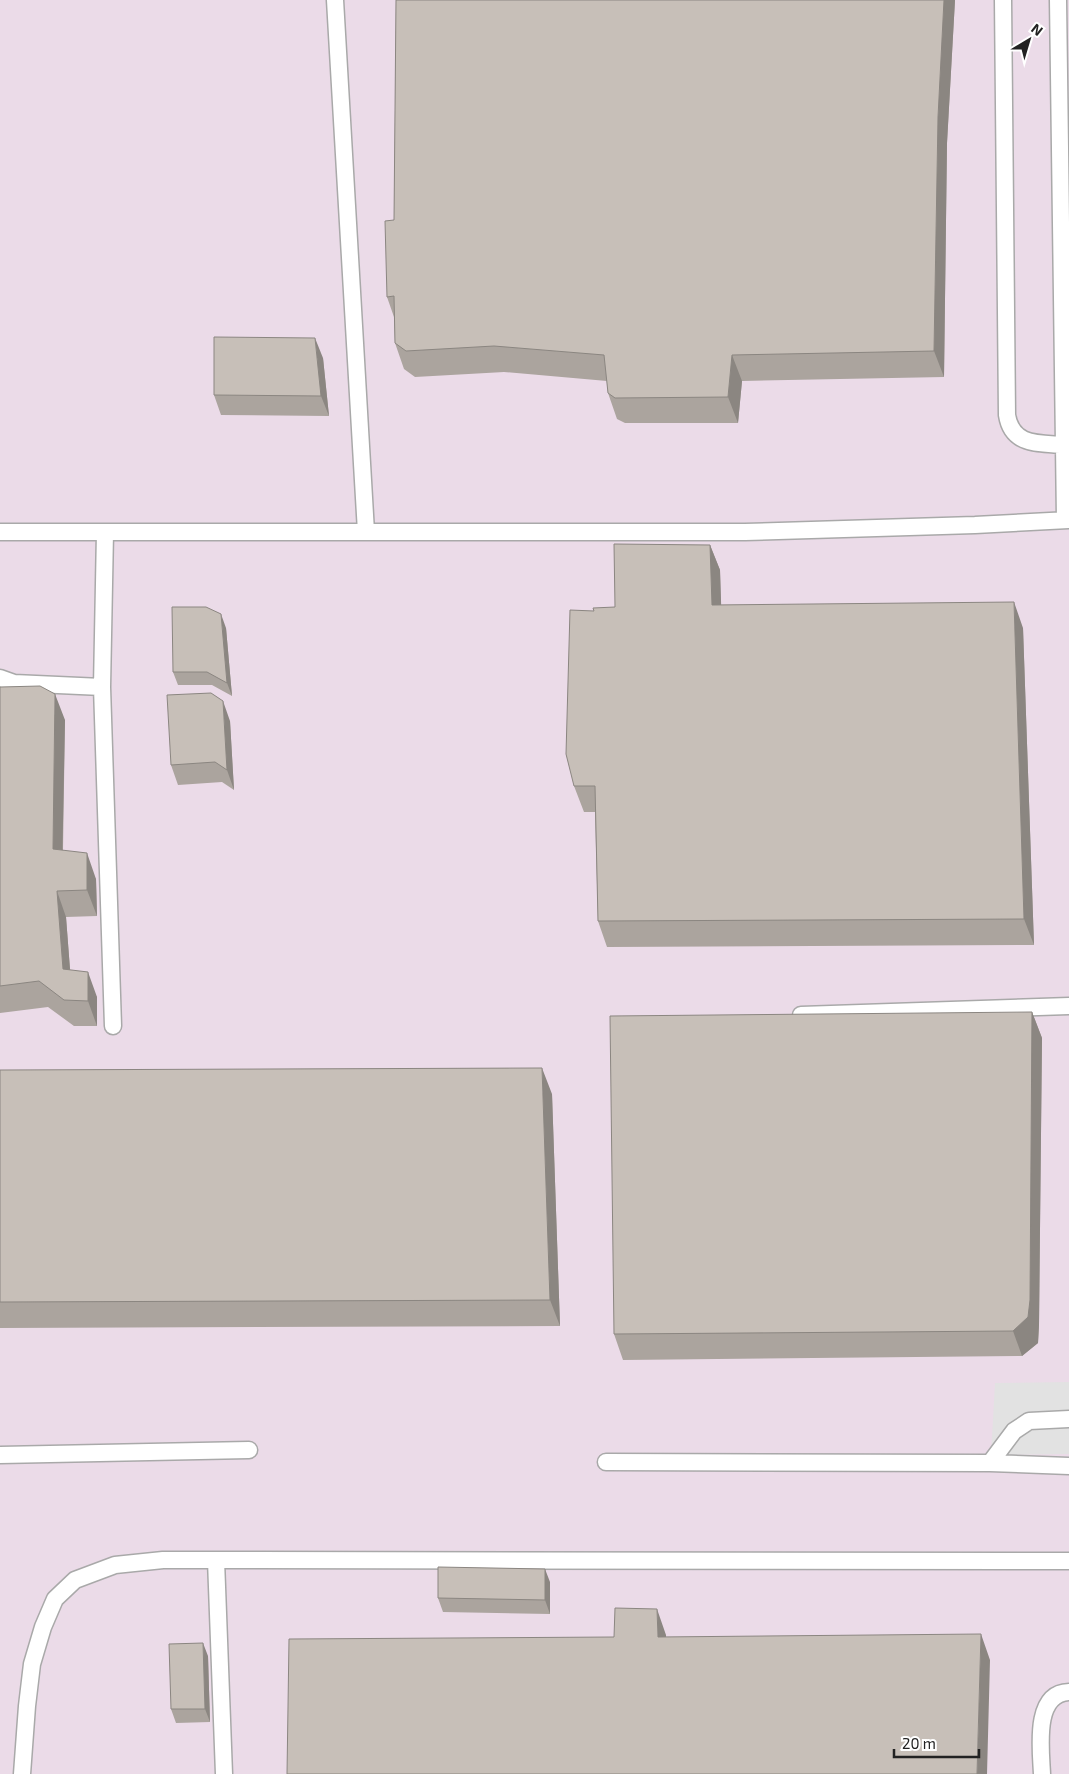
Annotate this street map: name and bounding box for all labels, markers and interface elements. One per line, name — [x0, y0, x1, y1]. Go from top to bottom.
north arrow — [1004, 15, 1054, 65]
text: N — [1028, 20, 1047, 39]
scale bar — [894, 1726, 979, 1758]
text: 20 m — [902, 1734, 936, 1752]

